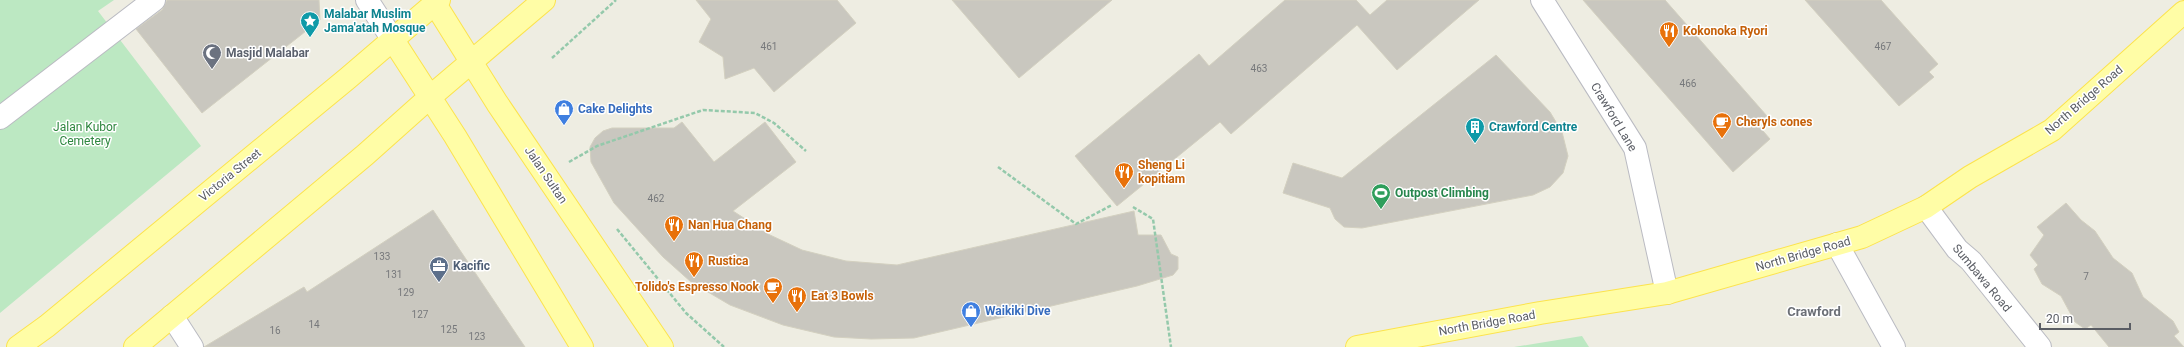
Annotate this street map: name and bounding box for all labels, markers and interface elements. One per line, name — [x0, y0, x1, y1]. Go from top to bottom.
place label: Malabar Muslim Jama'atah Mosque — [324, 7, 426, 35]
place icon: Malabar Muslim Jama'atah Mosque — [299, 10, 321, 38]
restaurant icon: Kokonoka Ryori — [1658, 20, 1680, 48]
place label: Kokonoka Ryori — [1683, 24, 1768, 38]
house number: 461 — [761, 41, 777, 52]
house number: 467 — [1875, 41, 1892, 52]
mosque icon: Masjid Malabar — [201, 42, 223, 70]
place label: Masjid Malabar — [226, 46, 310, 60]
house number: 463 — [1251, 63, 1267, 74]
street label: North Bridge Road — [2042, 63, 2126, 137]
house number: 466 — [1680, 78, 1697, 89]
street label: Crawford Lane — [1588, 80, 1640, 154]
shop icon: Cake Delights — [553, 98, 575, 126]
place label: Cake Delights — [578, 102, 652, 116]
cafe icon: Cheryls cones — [1711, 111, 1733, 139]
place label: Cheryls cones — [1736, 115, 1812, 129]
building icon: Crawford Centre — [1464, 116, 1486, 144]
park label: Jalan Kubor Cemetery — [53, 120, 117, 148]
place label: Crawford Centre — [1489, 120, 1578, 134]
street label: Jalan Sultan — [522, 144, 570, 206]
street label: Victoria Street — [196, 146, 264, 204]
place label: Sheng Li kopitiam — [1138, 158, 1185, 186]
restaurant icon: Sheng Li kopitiam — [1113, 161, 1135, 189]
sports icon: Outpost Climbing — [1370, 182, 1392, 210]
place label: Outpost Climbing — [1395, 186, 1489, 200]
house number: 462 — [648, 193, 665, 204]
restaurant icon: Nan Hua Chang — [663, 214, 685, 242]
place label: Nan Hua Chang — [688, 218, 772, 232]
street label: North Bridge Road — [1754, 234, 1852, 274]
street label: Sumbawa Road — [1950, 241, 2014, 315]
restaurant icon: Rustica — [683, 250, 705, 278]
house number: 133 — [374, 251, 390, 262]
place label: Rustica — [708, 254, 749, 268]
office icon: Kacific — [428, 255, 450, 283]
place label: Kacific — [453, 259, 490, 273]
house number: 131 — [386, 269, 402, 280]
house number: 7 — [2083, 271, 2089, 282]
cafe icon: Tolido's Espresso Nook — [762, 276, 784, 304]
place label: Tolido's Espresso Nook — [635, 280, 760, 294]
restaurant icon: Eat 3 Bowls — [786, 285, 808, 313]
house number: 129 — [398, 287, 414, 298]
place label: Eat 3 Bowls — [811, 289, 874, 303]
shop icon: Waikiki Dive — [960, 300, 982, 328]
place label: Waikiki Dive — [985, 304, 1051, 318]
district label: Crawford — [1787, 304, 1841, 319]
scale bar — [2040, 305, 2130, 331]
street label: North Bridge Road — [1437, 308, 1537, 338]
house number: 127 — [412, 309, 429, 320]
text: 20 m — [2046, 312, 2073, 326]
house number: 14 — [308, 319, 320, 330]
house number: 125 — [441, 324, 458, 335]
house number: 16 — [269, 325, 281, 336]
house number: 123 — [469, 331, 485, 342]

